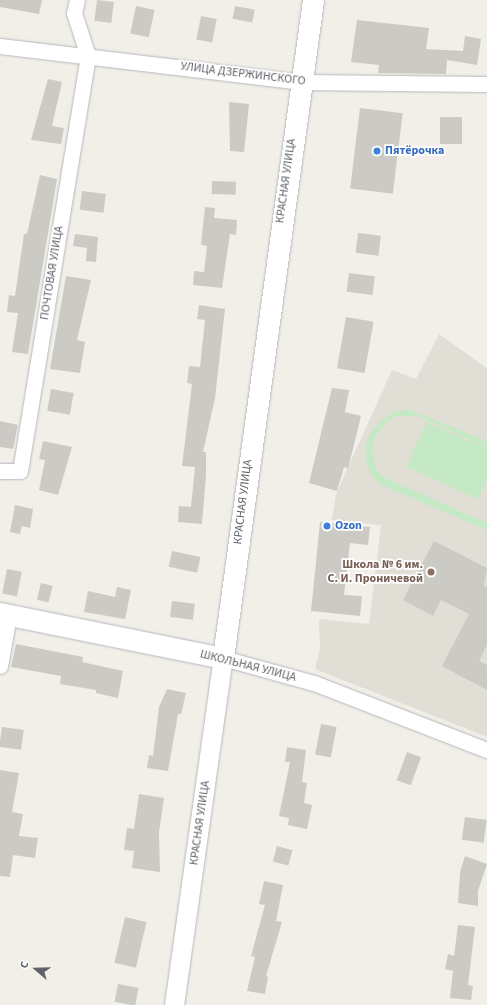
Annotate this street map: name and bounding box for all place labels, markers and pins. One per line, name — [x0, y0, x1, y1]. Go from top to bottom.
place label: Пятёрочка — [385, 144, 444, 158]
marker: Пятёрочка — [372, 146, 382, 156]
place label: Ozon — [335, 519, 362, 533]
marker: Ozon — [322, 521, 332, 531]
place label: Школа № 6 им. С. И. Проничевой — [328, 558, 423, 586]
marker: Школа № 6 им. С. И. Проничевой — [426, 567, 436, 577]

